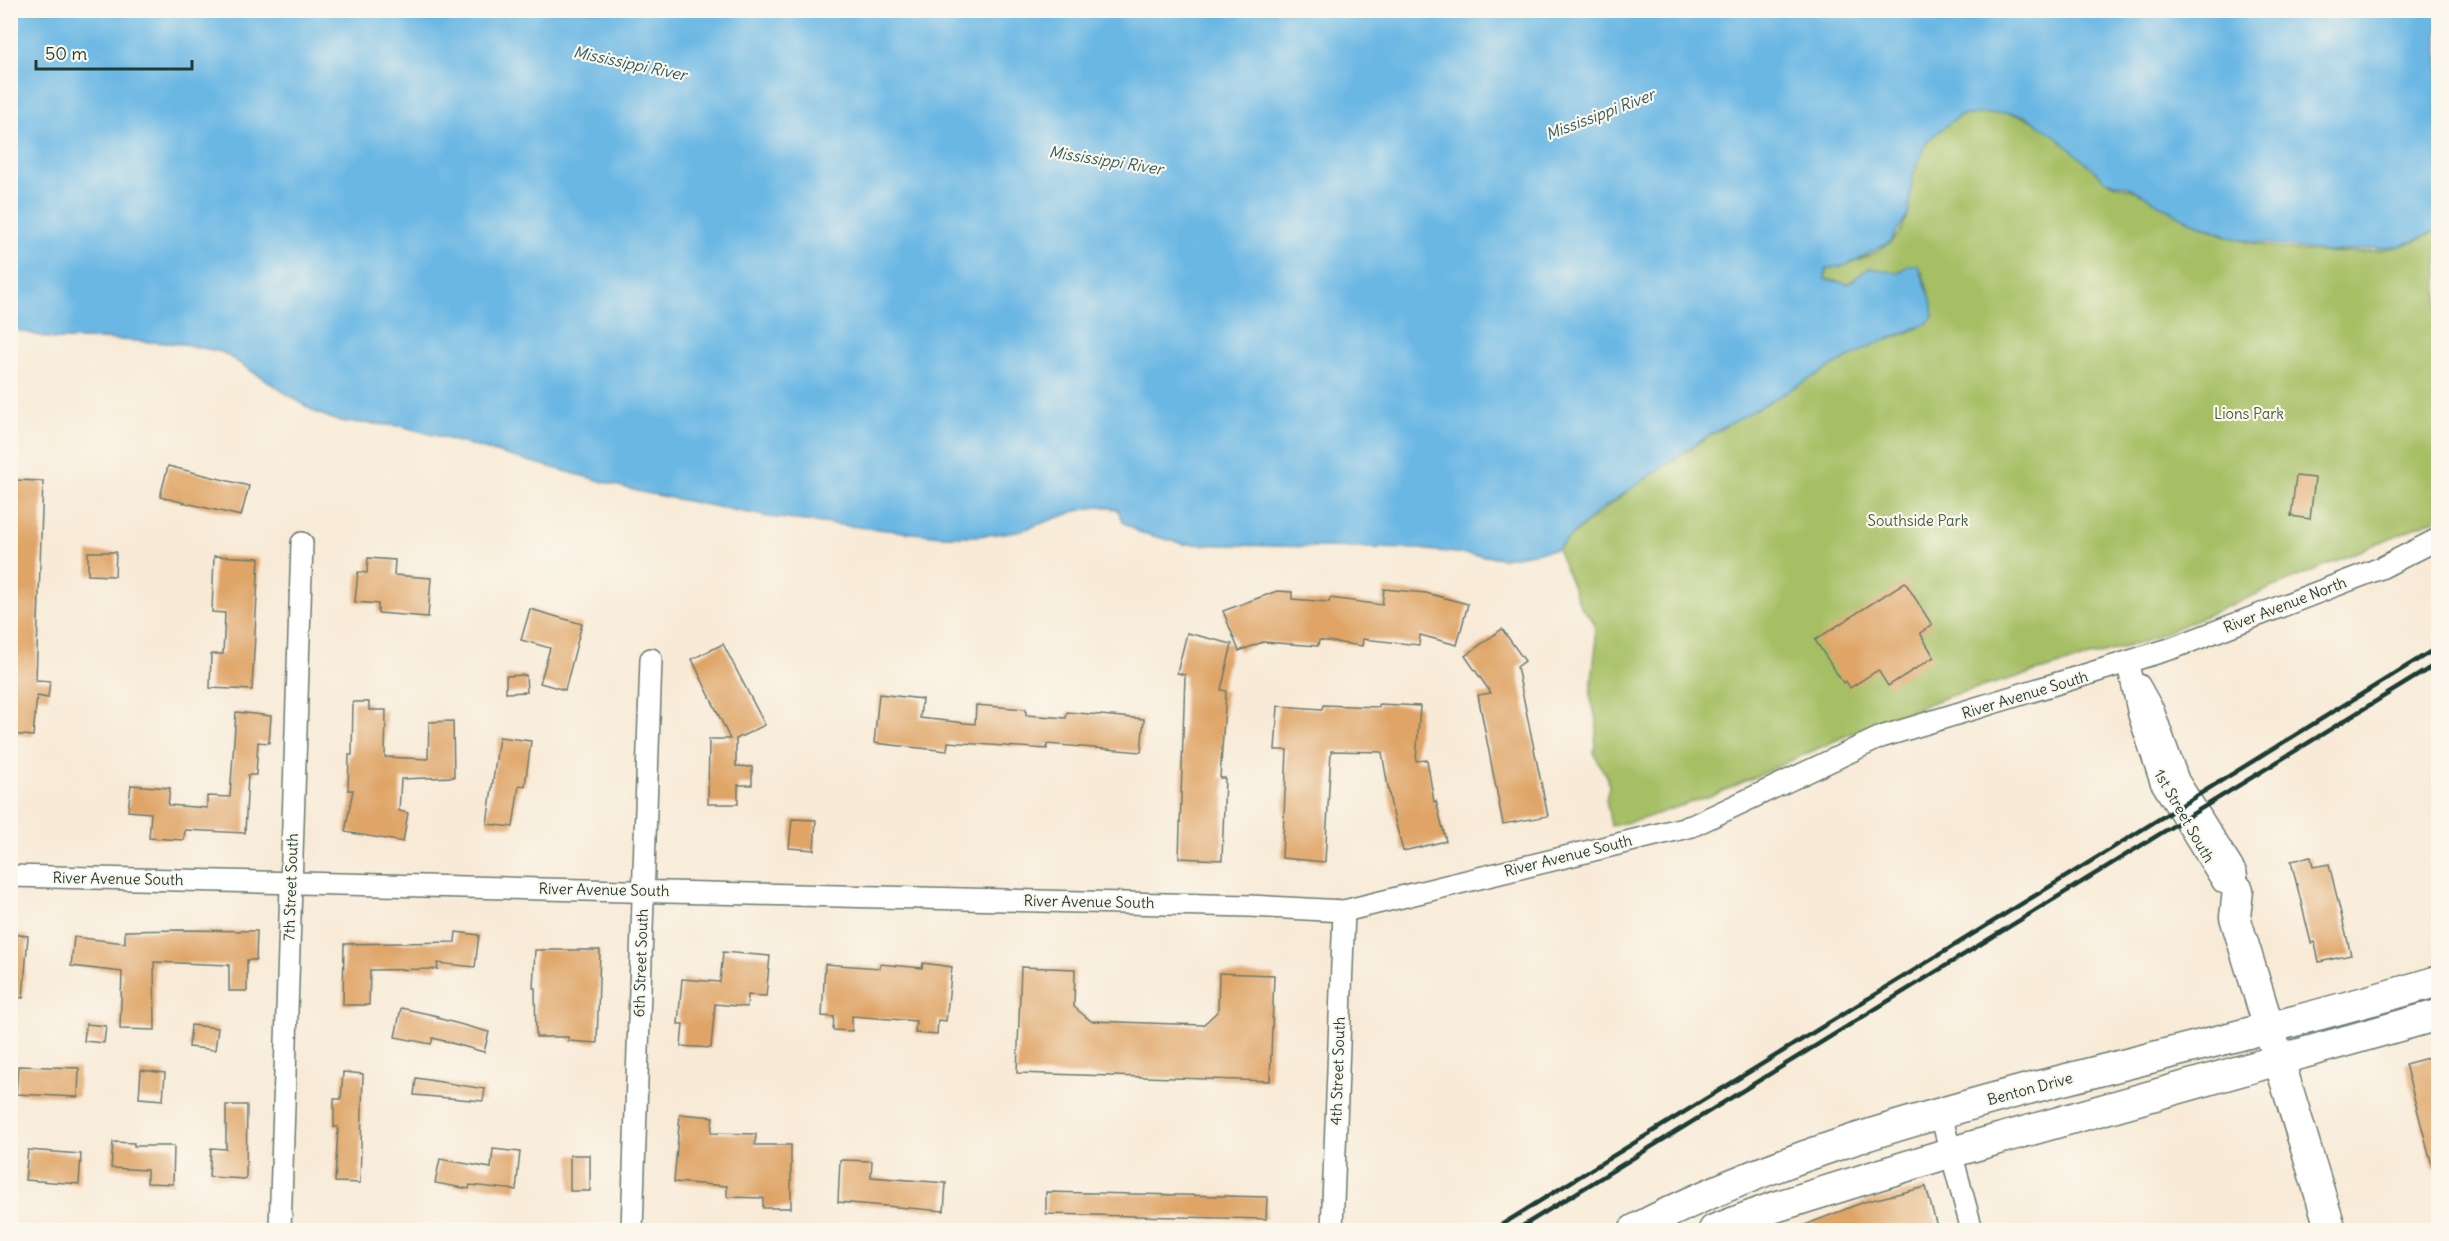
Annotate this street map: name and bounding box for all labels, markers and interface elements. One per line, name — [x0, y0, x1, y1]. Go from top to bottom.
scale bar — [36, 33, 192, 71]
water label: Mississippi River — [572, 41, 691, 85]
text: 50 m — [45, 42, 87, 65]
water label: Mississippi River — [1543, 83, 1660, 144]
water label: Mississippi River — [1048, 141, 1167, 179]
park label: Lions Park — [2214, 404, 2284, 423]
park label: Southside Park — [1868, 511, 1969, 530]
street label: River Avenue North — [2221, 572, 2349, 637]
street label: River Avenue South — [1959, 666, 2091, 723]
street label: 1st Street South — [2150, 766, 2219, 866]
street label: River Avenue South — [1502, 830, 1634, 881]
street label: 7th Street South — [279, 833, 302, 941]
street label: River Avenue South — [52, 868, 184, 889]
street label: River Avenue South — [538, 879, 670, 900]
street label: River Avenue South — [1023, 891, 1155, 912]
street label: 6th Street South — [629, 908, 652, 1018]
street label: 4th Street South — [1326, 1016, 1349, 1126]
street label: Benton Drive — [1985, 1068, 2075, 1109]

